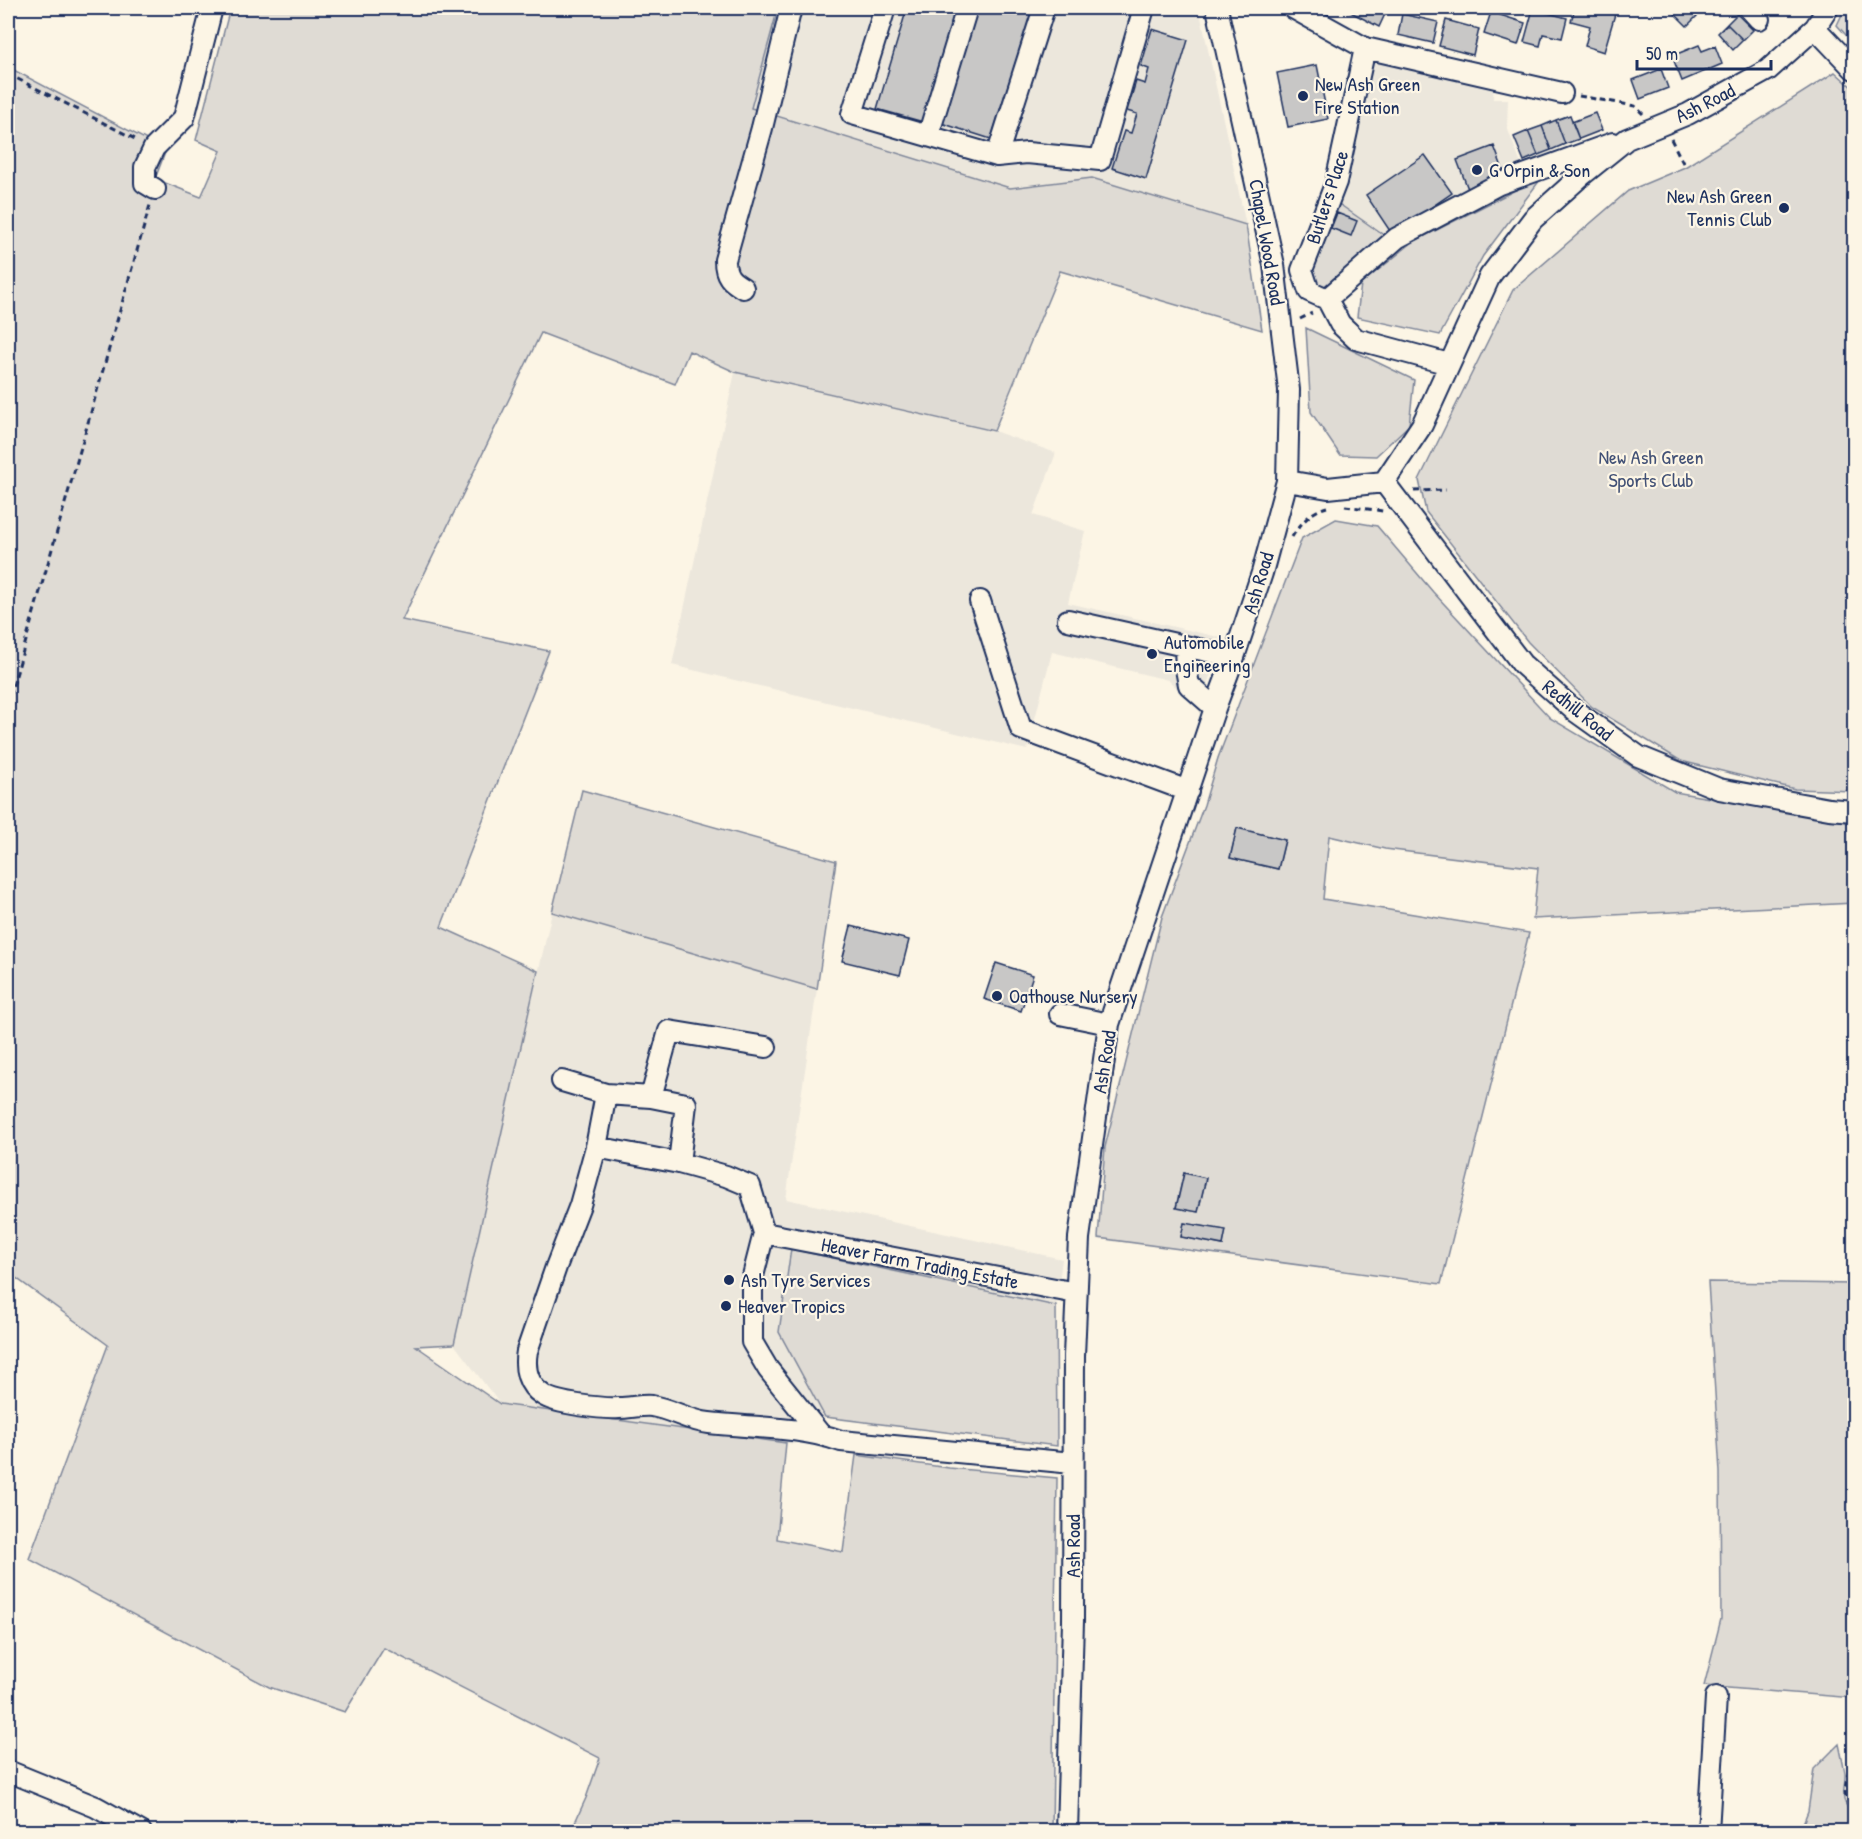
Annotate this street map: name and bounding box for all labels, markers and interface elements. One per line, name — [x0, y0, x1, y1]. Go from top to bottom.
scale bar — [1637, 33, 1770, 71]
text: 50 m — [1646, 41, 1678, 66]
place label: New Ash Green Fire Station — [1314, 70, 1420, 120]
street label: Ash Road — [1670, 76, 1739, 129]
marker: New Ash Green Fire Station — [1296, 89, 1310, 103]
street label: Butlers Place — [1299, 147, 1354, 247]
place label: G Orpin & Son — [1489, 156, 1590, 183]
marker: G Orpin & Son — [1470, 163, 1484, 177]
street label: Chapel Wood Road — [1243, 177, 1292, 307]
place label: New Ash Green Tennis Club — [1667, 182, 1772, 232]
marker: New Ash Green Tennis Club — [1777, 201, 1791, 215]
park label: New Ash Green Sports Club — [1598, 443, 1704, 493]
street label: Ash Road — [1235, 548, 1280, 617]
place label: Automobile Engineering — [1164, 628, 1250, 678]
marker: Automobile Engineering — [1145, 647, 1159, 661]
street label: Redhill Road — [1537, 673, 1619, 747]
place label: Oathouse Nursery — [1009, 982, 1138, 1009]
marker: Oathouse Nursery — [990, 989, 1004, 1003]
street label: Ash Road — [1085, 1028, 1122, 1095]
street label: Heaver Farm Trading Estate — [819, 1230, 1021, 1295]
place label: Ash Tyre Services — [741, 1266, 871, 1293]
marker: Ash Tyre Services — [722, 1273, 736, 1287]
place label: Heaver Tropics — [738, 1292, 845, 1319]
marker: Heaver Tropics — [719, 1299, 733, 1313]
street label: Ash Road — [1059, 1514, 1086, 1578]

